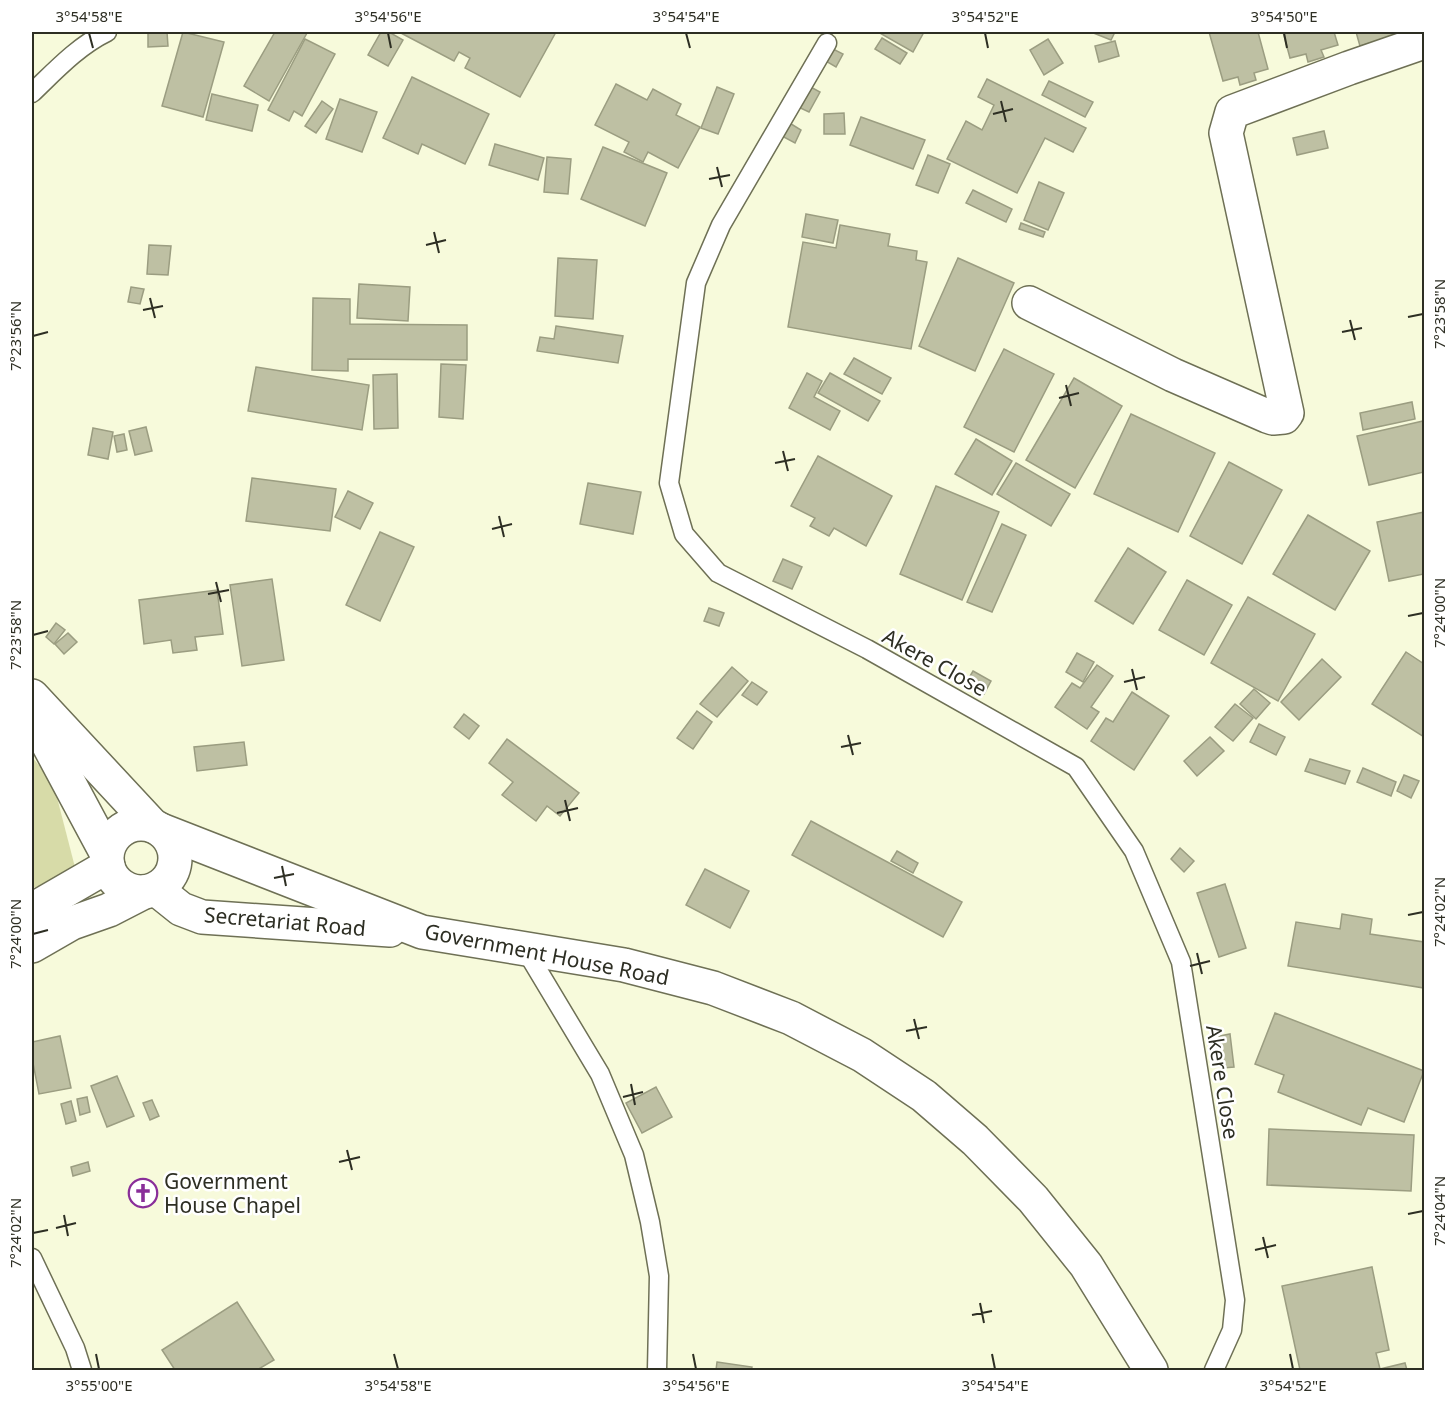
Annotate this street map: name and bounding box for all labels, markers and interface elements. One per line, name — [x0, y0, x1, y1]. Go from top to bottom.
text: 3°54'58"E — [55, 6, 123, 26]
text: 3°54'56"E — [354, 6, 422, 26]
text: 3°54'54"E — [652, 6, 720, 26]
text: 3°54'52"E — [951, 6, 1019, 26]
text: 3°54'50"E — [1250, 6, 1318, 26]
text: 7°23'58"N — [1429, 279, 1449, 349]
text: 7°23'56"N — [5, 301, 25, 371]
text: 7°24'00"N — [1429, 578, 1449, 648]
text: 7°23'58"N — [5, 600, 25, 670]
street label: Akere Close — [878, 622, 992, 702]
text: 7°24'02"N — [1429, 877, 1449, 947]
text: 7°24'00"N — [5, 899, 25, 969]
street label: Secretariat Road — [203, 900, 367, 942]
street label: Government House Road — [422, 917, 672, 991]
street label: Akere Close — [1200, 1023, 1246, 1141]
place label: Government House Chapel — [164, 1167, 301, 1219]
text: 7°24'04"N — [1429, 1176, 1449, 1246]
church icon: Government House Chapel — [127, 1177, 159, 1209]
text: 7°24'02"N — [5, 1198, 25, 1268]
text: 3°55'00"E — [65, 1375, 133, 1395]
text: 3°54'58"E — [364, 1375, 432, 1395]
text: 3°54'56"E — [662, 1375, 730, 1395]
text: 3°54'54"E — [961, 1375, 1029, 1395]
text: 3°54'52"E — [1259, 1375, 1327, 1395]

